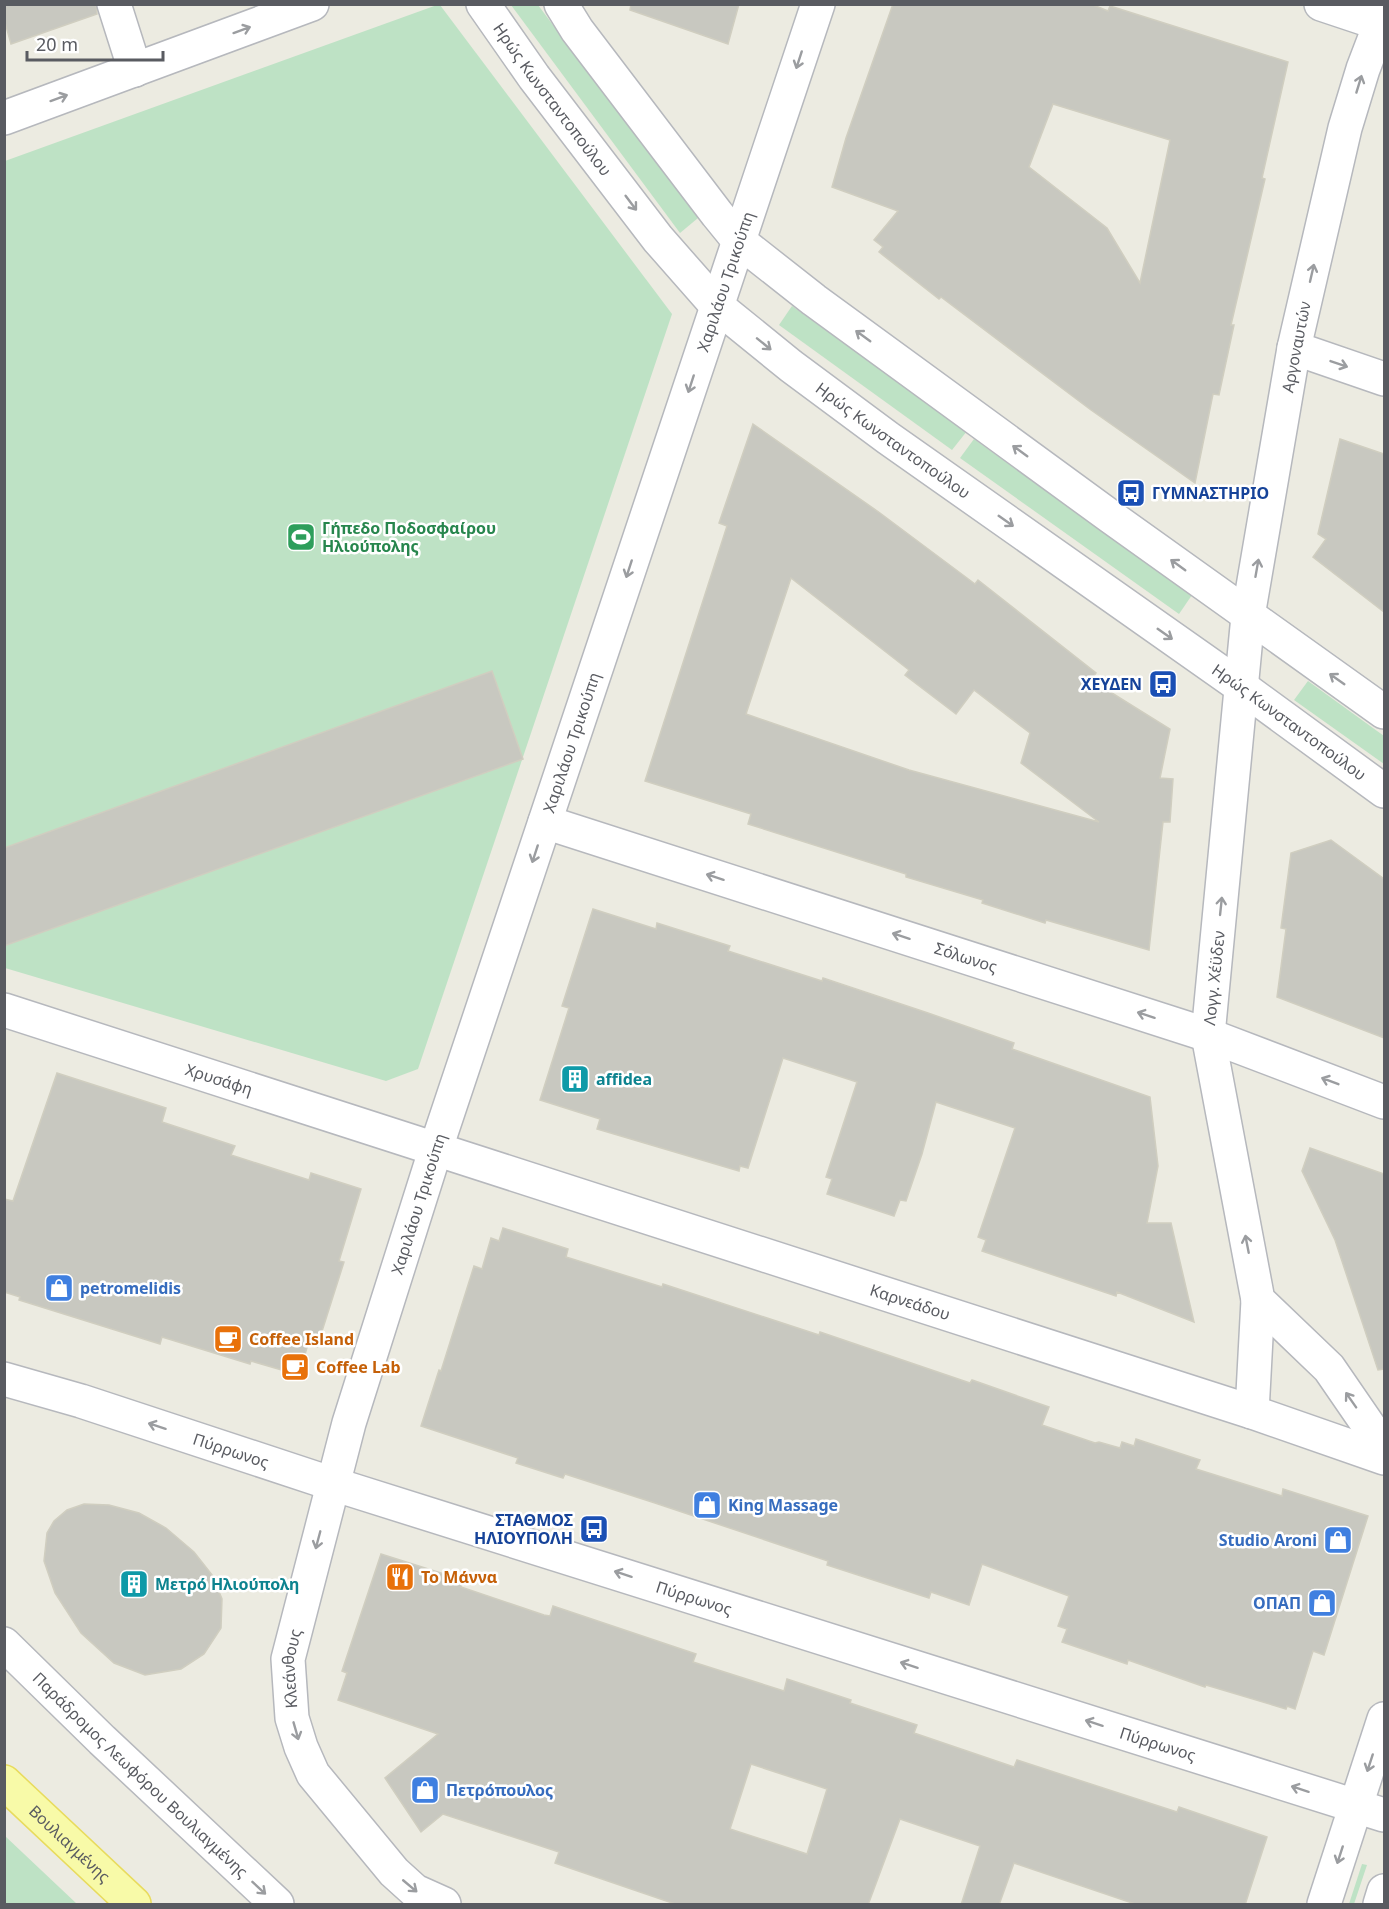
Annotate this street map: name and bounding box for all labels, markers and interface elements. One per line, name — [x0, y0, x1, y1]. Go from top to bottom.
street label: Ηρώς Κωνσταντοπούλου — [488, 18, 617, 180]
scale bar — [27, 24, 164, 62]
one-way arrow — [232, 24, 251, 35]
text: 20 m — [36, 32, 78, 56]
one-way arrow — [793, 50, 804, 69]
one-way arrow — [1354, 75, 1365, 94]
one-way arrow — [49, 91, 68, 102]
one-way arrow — [624, 195, 637, 211]
street label: Χαριλάου Τρικούπη — [692, 209, 759, 355]
one-way arrow — [1307, 264, 1318, 283]
street label: Αργοναυτών — [1276, 299, 1316, 395]
one-way arrow — [855, 330, 871, 342]
one-way arrow — [756, 338, 772, 351]
one-way arrow — [1330, 359, 1348, 370]
one-way arrow — [684, 374, 695, 393]
street label: Ηρώς Κωνσταντοπούλου — [811, 377, 975, 504]
one-way arrow — [1013, 445, 1029, 457]
bus stop icon: ΓΥΜΝΑΣΤΗΡΙΟ — [1115, 477, 1147, 509]
place label: ΓΥΜΝΑΣΤΗΡΙΟ — [1152, 482, 1269, 504]
one-way arrow — [997, 515, 1014, 527]
place label: Γήπεδο Ποδοσφαίρου Ηλιούπολης — [322, 517, 496, 557]
sports icon: Γήπεδο Ποδοσφαίρου Ηλιούπολης — [285, 521, 317, 553]
one-way arrow — [1251, 558, 1262, 578]
one-way arrow — [623, 559, 634, 578]
one-way arrow — [1170, 559, 1186, 572]
one-way arrow — [1157, 628, 1173, 640]
street label: Ηρώς Κωνσταντοπούλου — [1208, 659, 1371, 786]
bus stop icon: ΧΕΥΔΕΝ — [1147, 668, 1179, 700]
street label: Χαριλάου Τρικούπη — [538, 669, 605, 815]
one-way arrow — [1329, 672, 1345, 685]
place label: ΧΕΥΔΕΝ — [1081, 673, 1142, 695]
one-way arrow — [528, 844, 539, 863]
one-way arrow — [706, 870, 725, 881]
one-way arrow — [1216, 896, 1227, 916]
one-way arrow — [892, 930, 911, 941]
street label: Λογγ. Χέϋδεν — [1198, 930, 1230, 1026]
street label: Σόλωνος — [932, 937, 1000, 978]
one-way arrow — [1137, 1009, 1156, 1020]
street label: Χρυσάφη — [183, 1058, 255, 1100]
building icon: affidea — [559, 1063, 591, 1095]
place label: affidea — [596, 1068, 652, 1090]
one-way arrow — [1321, 1075, 1340, 1086]
street label: Χαριλάου Τρικούπη — [386, 1130, 451, 1277]
one-way arrow — [1241, 1234, 1252, 1254]
shop icon: petromelidis — [43, 1272, 75, 1304]
place label: petromelidis — [80, 1277, 181, 1299]
street label: Καρνεάδου — [867, 1279, 953, 1325]
cafe icon: Coffee Island — [212, 1323, 244, 1355]
place label: Coffee Island — [249, 1328, 354, 1350]
cafe icon: Coffee Lab — [279, 1351, 311, 1383]
place label: Coffee Lab — [316, 1356, 401, 1378]
one-way arrow — [1345, 1393, 1357, 1409]
one-way arrow — [148, 1420, 167, 1431]
street label: Πύρρωνος — [190, 1428, 272, 1473]
shop icon: King Massage — [691, 1489, 723, 1521]
place label: King Massage — [728, 1494, 838, 1516]
place label: ΣΤΑΘΜΟΣ ΗΛΙΟΥΠΟΛΗ — [474, 1509, 573, 1549]
bus stop icon: ΣΤΑΘΜΟΣ ΗΛΙΟΥΠΟΛΗ — [578, 1513, 610, 1545]
shop icon: Studio Aroni — [1322, 1524, 1354, 1556]
place label: Studio Aroni — [1219, 1529, 1317, 1551]
one-way arrow — [312, 1531, 323, 1550]
restaurant icon: Το Μάννα — [384, 1561, 416, 1593]
place label: Το Μάννα — [421, 1566, 498, 1588]
building icon: Μετρό Ηλιούπολη — [118, 1568, 150, 1600]
one-way arrow — [614, 1568, 633, 1579]
place label: Μετρό Ηλιούπολη — [155, 1573, 299, 1595]
street label: Πύρρωνος — [653, 1575, 735, 1620]
shop icon: ΟΠΑΠ — [1306, 1587, 1338, 1619]
place label: ΟΠΑΠ — [1253, 1592, 1301, 1614]
street label: Κλεάνθους — [277, 1626, 306, 1709]
one-way arrow — [900, 1658, 919, 1669]
street label: Παράδρομος Λεωφόρου Βουλιαγμένης — [29, 1668, 251, 1882]
one-way arrow — [1085, 1717, 1104, 1728]
one-way arrow — [291, 1721, 302, 1740]
street label: Πύρρωνος — [1117, 1721, 1199, 1766]
one-way arrow — [1364, 1753, 1375, 1772]
shop icon: Πετρόπουλος — [409, 1774, 441, 1806]
place label: Πετρόπουλος — [446, 1779, 553, 1801]
one-way arrow — [1291, 1782, 1310, 1793]
street label: Βουλιαγμένης — [25, 1801, 113, 1885]
one-way arrow — [1334, 1845, 1345, 1864]
one-way arrow — [402, 1879, 417, 1893]
one-way arrow — [252, 1881, 267, 1895]

